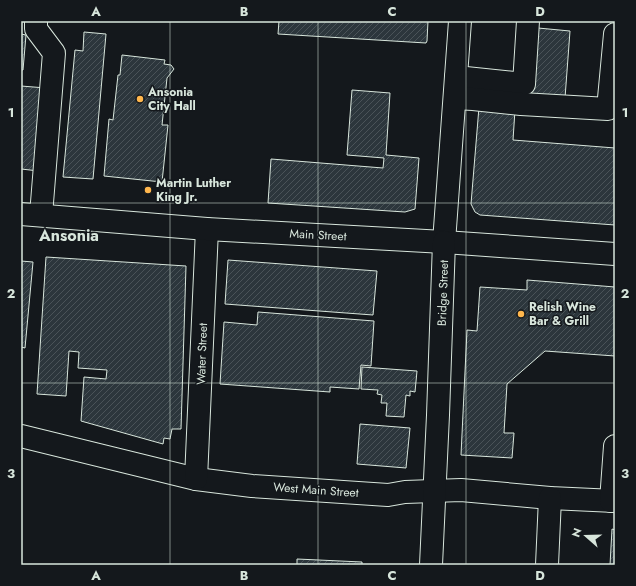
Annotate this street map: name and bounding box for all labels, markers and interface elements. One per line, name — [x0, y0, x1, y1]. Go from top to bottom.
text: A — [90, 2, 101, 21]
text: B — [240, 2, 249, 21]
text: C — [387, 2, 397, 21]
text: D — [535, 2, 545, 21]
place label: Ansonia City Hall — [147, 83, 196, 115]
marker: Ansonia City Hall — [135, 94, 145, 104]
text: 1 — [8, 103, 14, 122]
text: 1 — [622, 103, 628, 122]
place label: Martin Luther King Jr. — [156, 174, 231, 206]
marker: Martin Luther King Jr. — [143, 185, 153, 195]
district label: Ansonia — [38, 224, 99, 247]
street label: Main Street — [289, 225, 347, 245]
street label: Bridge Street — [433, 260, 453, 326]
text: 2 — [7, 284, 15, 303]
text: 2 — [621, 284, 629, 303]
place label: Relish Wine Bar & Grill — [529, 298, 596, 330]
marker: Relish Wine Bar & Grill — [516, 309, 526, 319]
street label: Water Street — [192, 323, 212, 385]
text: 3 — [7, 464, 15, 483]
text: 3 — [621, 464, 629, 483]
street label: West Main Street — [273, 478, 359, 502]
north arrow — [566, 516, 606, 556]
text: N — [568, 526, 586, 539]
text: A — [90, 566, 101, 585]
text: B — [240, 566, 249, 585]
text: C — [387, 566, 397, 585]
text: D — [535, 566, 545, 585]

